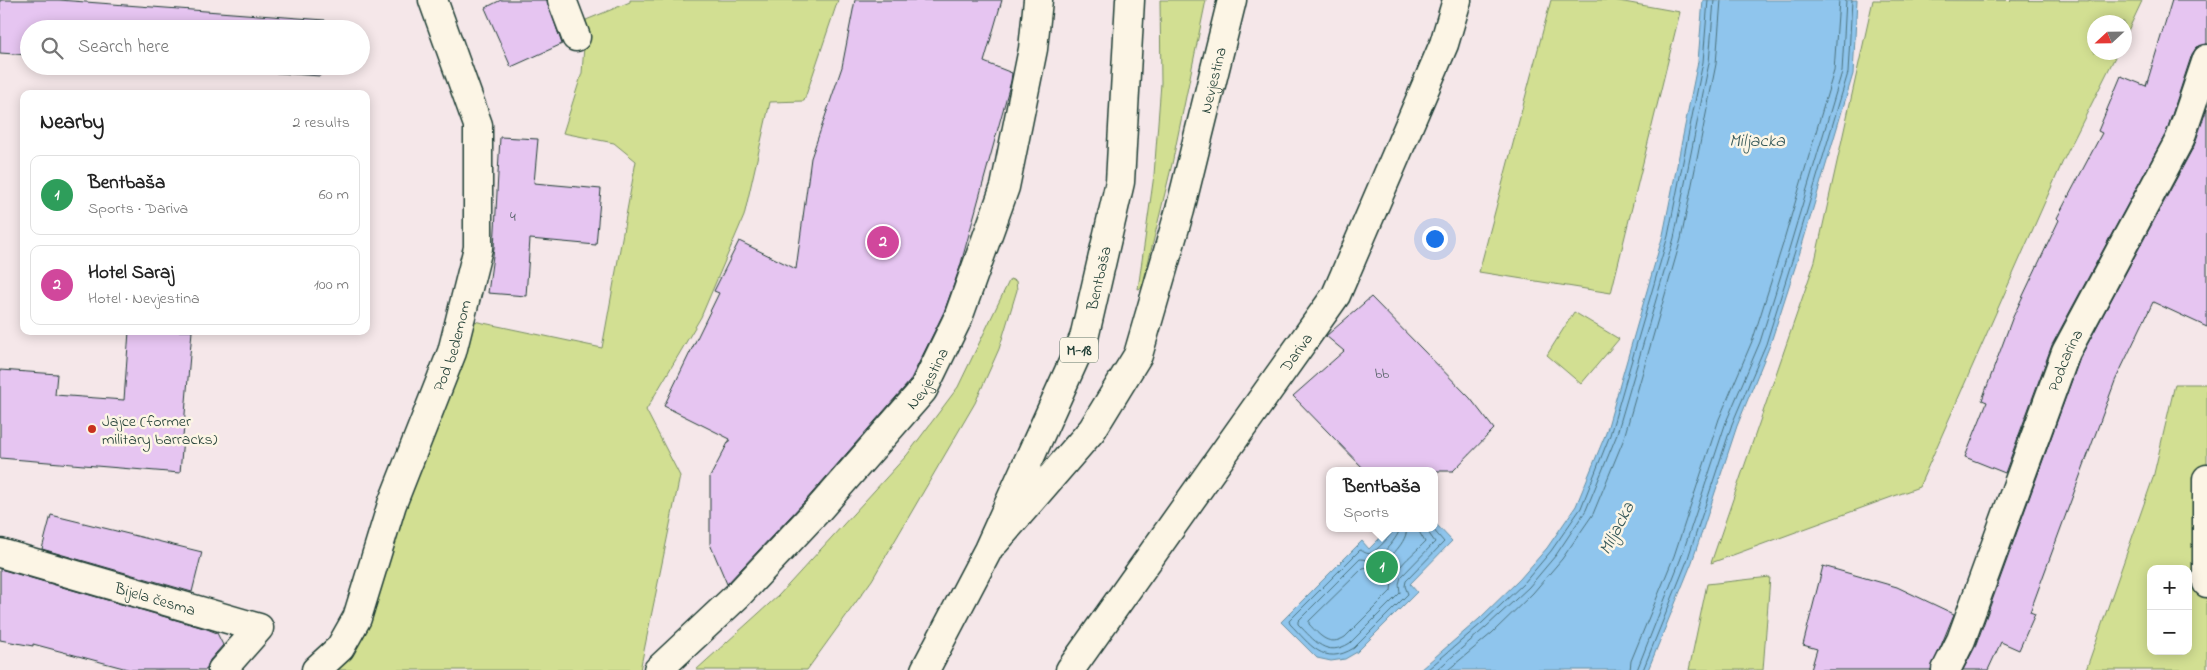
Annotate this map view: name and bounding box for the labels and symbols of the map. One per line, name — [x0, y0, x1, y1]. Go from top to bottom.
north arrow — [2087, 15, 2132, 60]
street label: Nevjestina — [1194, 45, 1234, 116]
water label: Miljacka — [1729, 129, 1785, 155]
house number: 4 — [510, 207, 516, 228]
pin: 2 — [867, 223, 899, 261]
your location — [1422, 226, 1448, 252]
street label: Bentbaša — [1081, 244, 1119, 314]
street label: Pod bedemom — [428, 298, 479, 395]
street label: Podcarina — [2043, 325, 2090, 395]
street label: Dariva — [1274, 329, 1320, 378]
road number: M-18 — [1060, 338, 1098, 362]
street label: Nevjestina — [901, 344, 956, 415]
house number: bb — [1375, 364, 1390, 385]
place label: Jajce (former military barracks) — [102, 410, 218, 452]
marker: Jajce (former military barracks) — [86, 423, 98, 435]
water label: Miljacka — [1593, 498, 1642, 560]
pin: 1 — [1366, 548, 1398, 586]
street label: Bijela česma — [111, 577, 198, 623]

